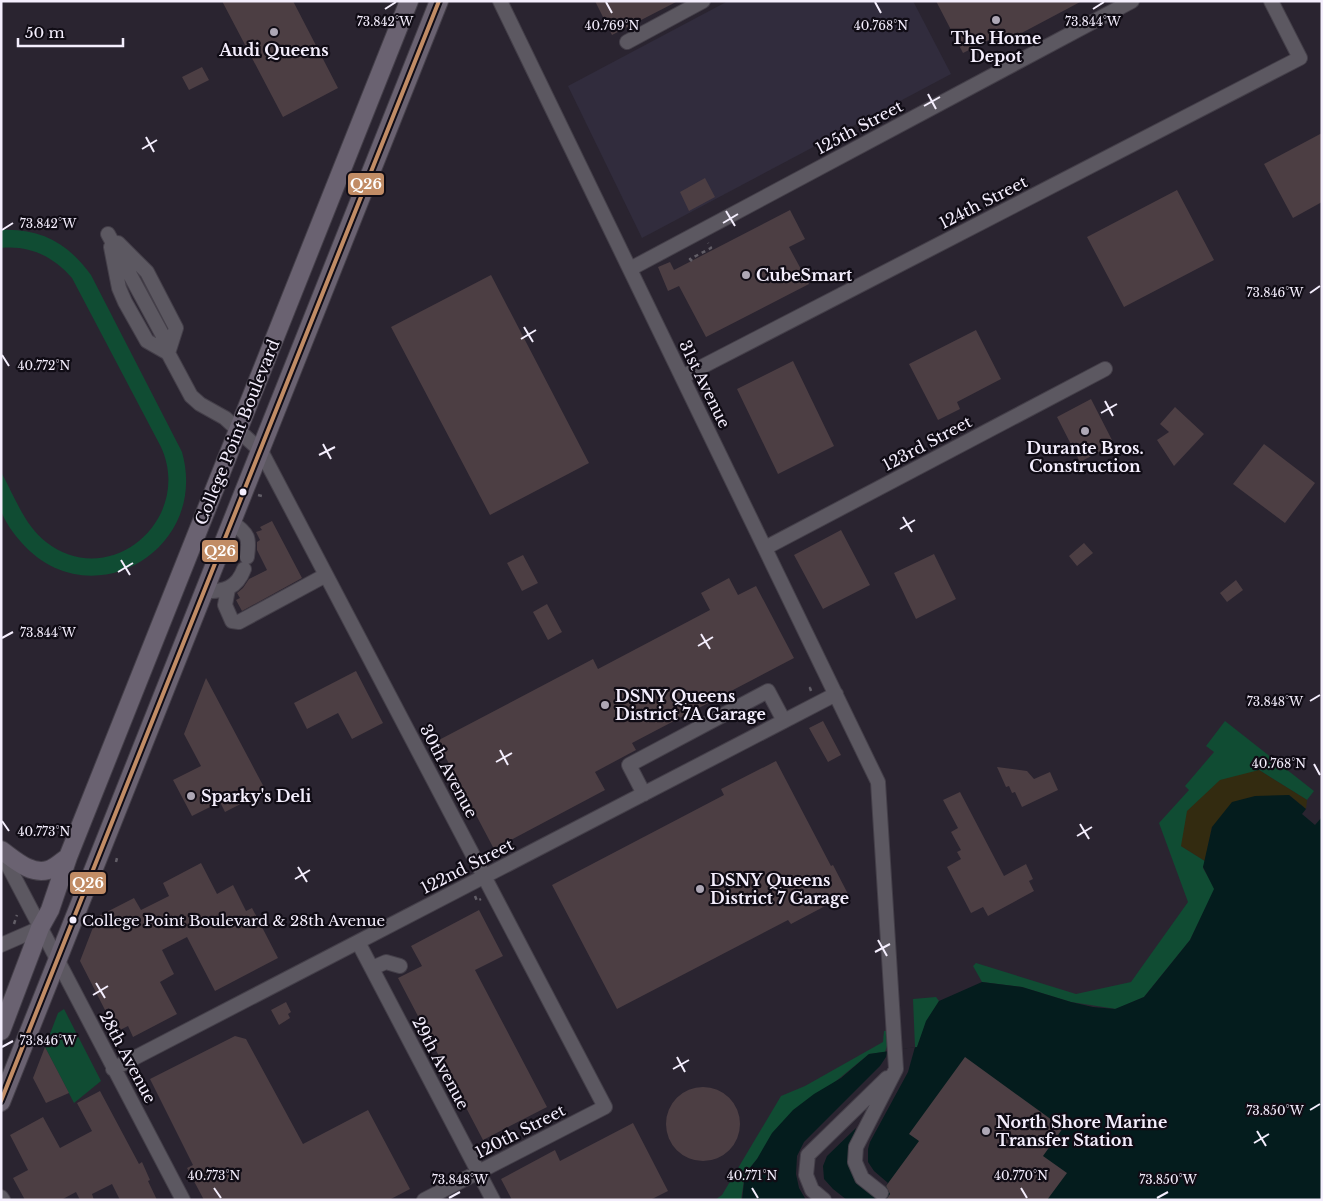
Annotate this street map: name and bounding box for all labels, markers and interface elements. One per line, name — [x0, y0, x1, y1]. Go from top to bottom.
text: 73.842°W — [357, 14, 414, 29]
marker: The Home Depot — [990, 14, 1002, 26]
text: 73.844°W — [1065, 14, 1122, 29]
scale bar — [18, 15, 122, 47]
text: 40.769°N — [585, 18, 640, 33]
text: 40.768°N — [854, 18, 908, 33]
text: 50 m — [25, 23, 65, 42]
marker: Audi Queens — [268, 26, 280, 38]
place label: The Home Depot — [951, 28, 1041, 66]
place label: Audi Queens — [218, 40, 329, 60]
street label: 125th Street — [812, 96, 906, 158]
street label: 124th Street — [936, 171, 1030, 233]
line badge: Q26 — [347, 172, 385, 196]
text: Q26 — [350, 175, 382, 193]
text: 73.842°W — [20, 216, 77, 231]
place label: CubeSmart — [756, 265, 853, 285]
marker: CubeSmart — [740, 269, 752, 281]
text: 73.846°W — [1247, 285, 1304, 300]
street label: College Point Boulevard — [191, 336, 284, 528]
street label: 31st Avenue — [675, 337, 735, 431]
text: 40.772°N — [18, 358, 71, 373]
street label: 123rd Street — [879, 411, 975, 475]
marker: Durante Bros. Construction — [1079, 425, 1091, 437]
place label: Durante Bros. Construction — [1026, 438, 1144, 476]
unlabelled marker — [238, 487, 248, 497]
line badge: Q26 — [201, 539, 239, 563]
text: Q26 — [204, 542, 236, 560]
text: 73.844°W — [20, 625, 77, 640]
place label: DSNY Queens District 7A Garage — [615, 686, 766, 724]
text: 73.848°W — [1247, 694, 1304, 709]
marker: DSNY Queens District 7A Garage — [599, 699, 611, 711]
street label: 30th Avenue — [416, 721, 482, 821]
text: 40.768°N — [1252, 756, 1306, 771]
place label: Sparky's Deli — [201, 786, 311, 806]
marker: Sparky's Deli — [185, 790, 197, 802]
text: 40.773°N — [18, 824, 71, 839]
street label: 122nd Street — [417, 834, 517, 898]
place label: DSNY Queens District 7 Garage — [710, 870, 849, 908]
line badge: Q26 — [69, 871, 107, 895]
text: Q26 — [72, 874, 104, 892]
marker: DSNY Queens District 7 Garage — [694, 883, 706, 895]
place label: College Point Boulevard & 28th Avenue — [82, 911, 385, 930]
marker: College Point Boulevard & 28th Avenue — [68, 915, 78, 925]
street label: 28th Avenue — [95, 1007, 161, 1107]
street label: 29th Avenue — [408, 1013, 474, 1113]
text: 73.846°W — [20, 1033, 77, 1048]
street label: 120th Street — [472, 1100, 568, 1162]
text: 73.850°W — [1246, 1103, 1305, 1118]
place label: North Shore Marine Transfer Station — [996, 1112, 1167, 1150]
marker: North Shore Marine Transfer Station — [980, 1125, 992, 1137]
text: 40.773°N — [188, 1168, 241, 1183]
text: 40.771°N — [727, 1168, 778, 1183]
text: 40.770°N — [994, 1168, 1048, 1183]
text: 73.848°W — [432, 1172, 489, 1187]
text: 73.850°W — [1139, 1172, 1198, 1187]

